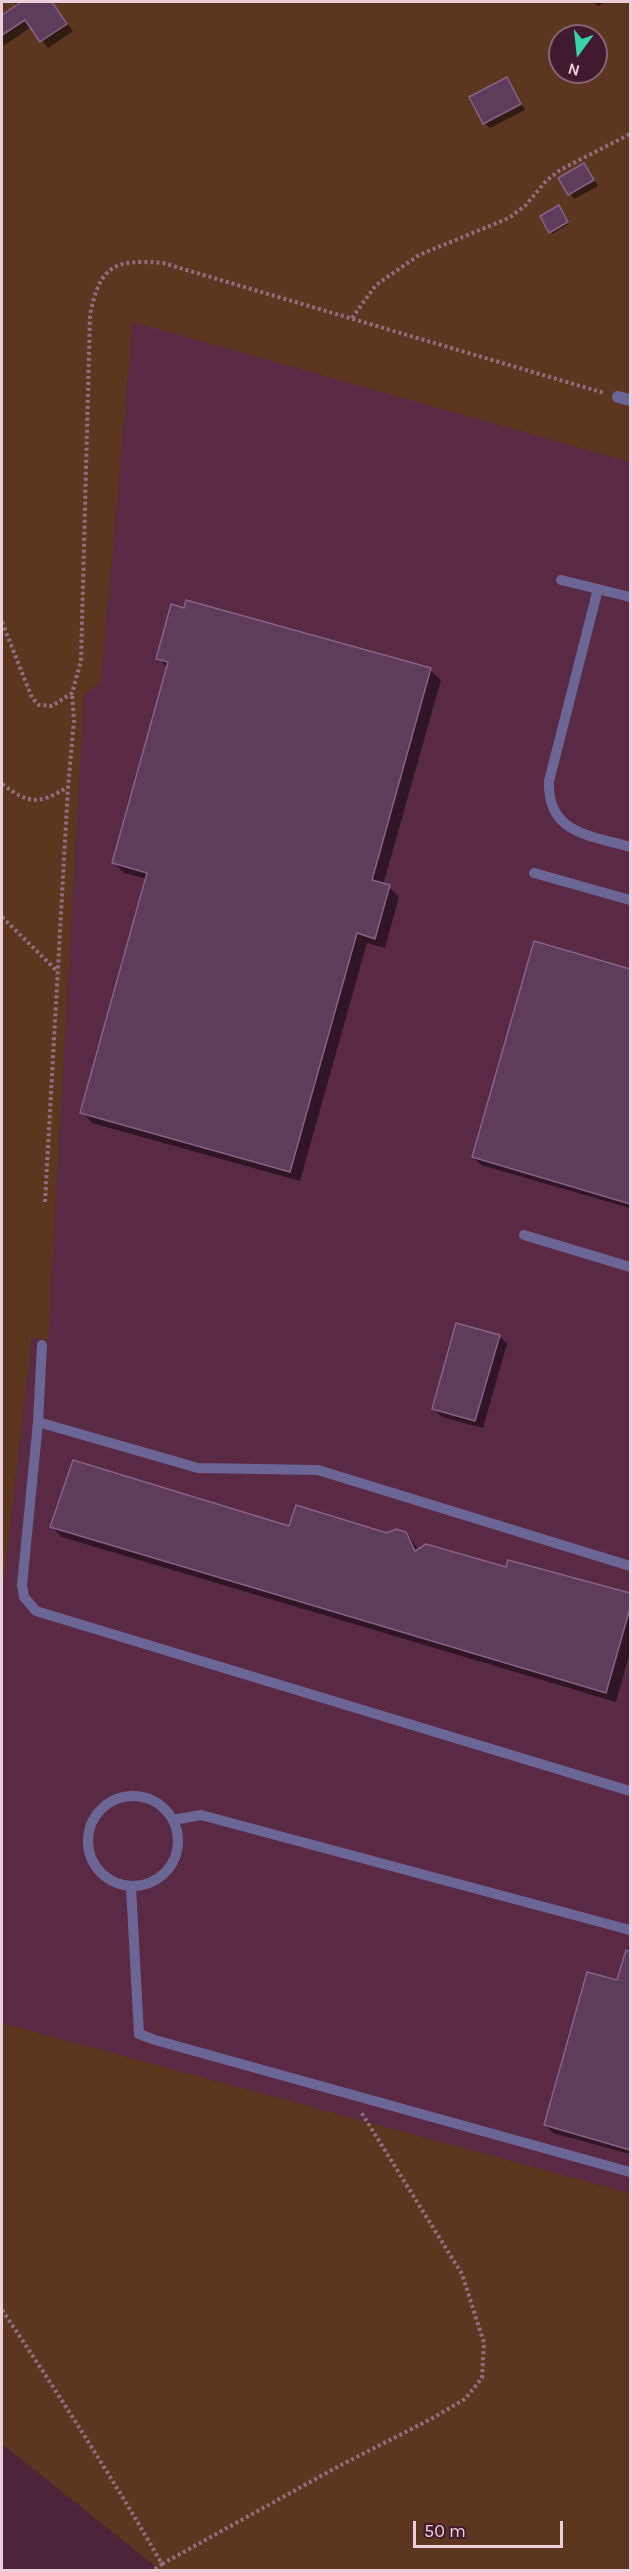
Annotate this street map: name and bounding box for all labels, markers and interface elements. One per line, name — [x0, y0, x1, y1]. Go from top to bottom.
north arrow — [548, 24, 608, 84]
text: N — [566, 59, 582, 81]
scale bar — [416, 2509, 566, 2547]
text: 50 m — [424, 2520, 466, 2542]

